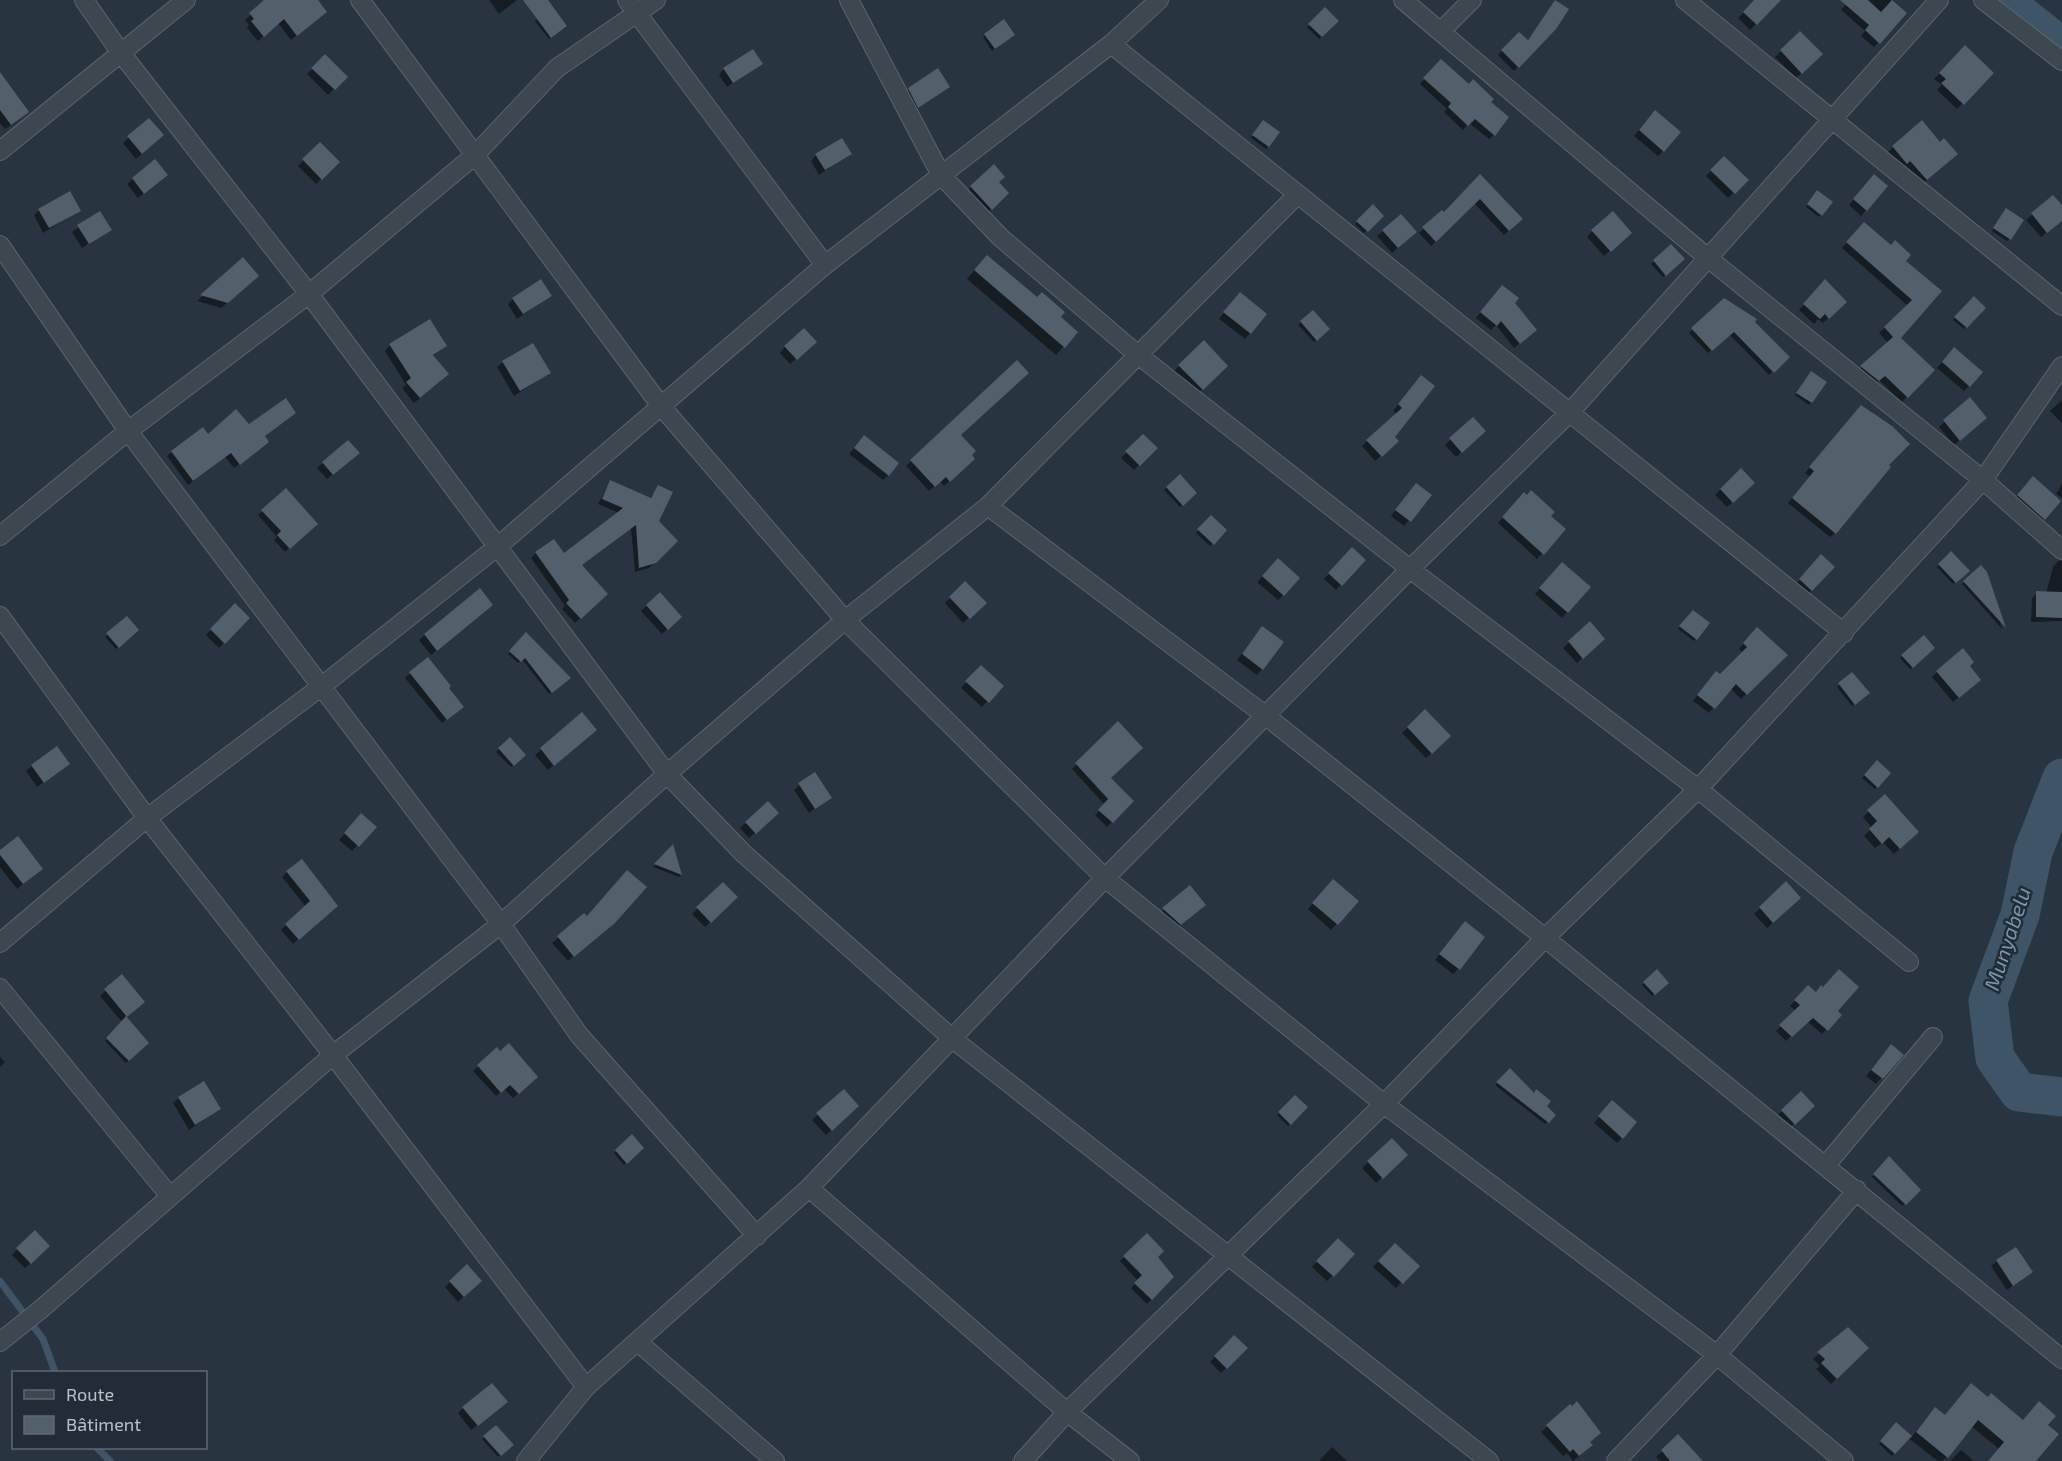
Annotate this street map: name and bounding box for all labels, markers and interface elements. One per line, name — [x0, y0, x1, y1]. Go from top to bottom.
water label: Munyabelu — [1978, 884, 2036, 994]
legend — [12, 1371, 207, 1449]
text: Route — [66, 1383, 114, 1405]
text: Bâtiment — [66, 1413, 141, 1435]

